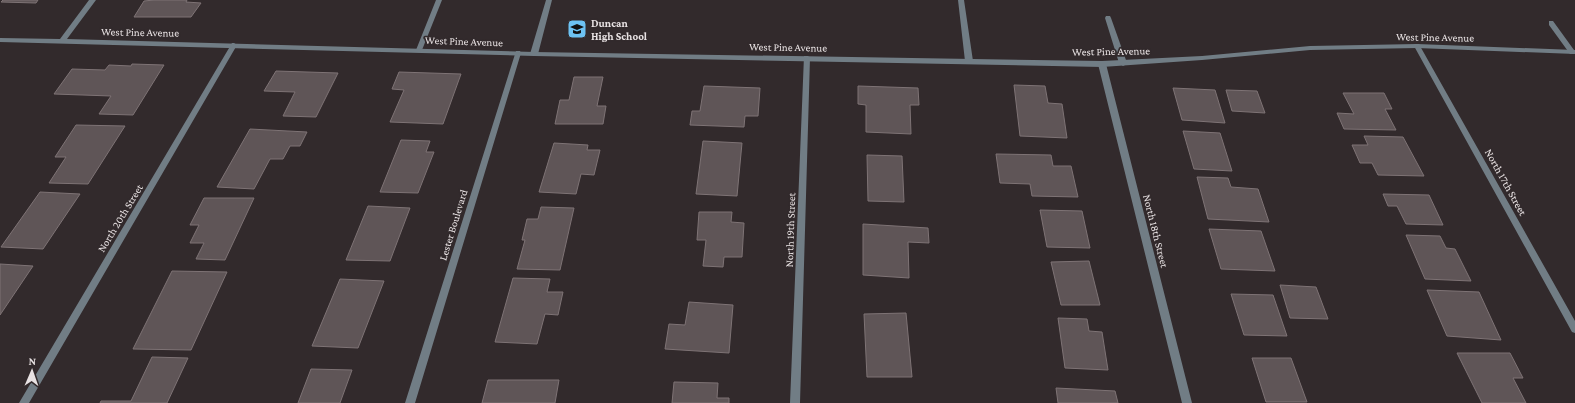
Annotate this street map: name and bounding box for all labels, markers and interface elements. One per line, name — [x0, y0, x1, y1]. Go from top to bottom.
place label: Duncan High School — [591, 17, 648, 42]
school or university icon: Duncan High School — [566, 18, 588, 40]
street label: West Pine Avenue — [101, 25, 179, 39]
street label: West Pine Avenue — [1396, 30, 1474, 44]
street label: West Pine Avenue — [425, 34, 503, 48]
street label: West Pine Avenue — [749, 40, 827, 54]
street label: West Pine Avenue — [1072, 44, 1150, 58]
street label: North 17th Street — [1483, 147, 1529, 218]
street label: North 20th Street — [95, 182, 145, 254]
street label: Lester Boulevard — [437, 188, 470, 262]
street label: North 19th Street — [783, 192, 797, 268]
street label: North 18th Street — [1141, 193, 1171, 269]
north arrow — [12, 351, 52, 391]
text: N — [28, 355, 37, 367]

